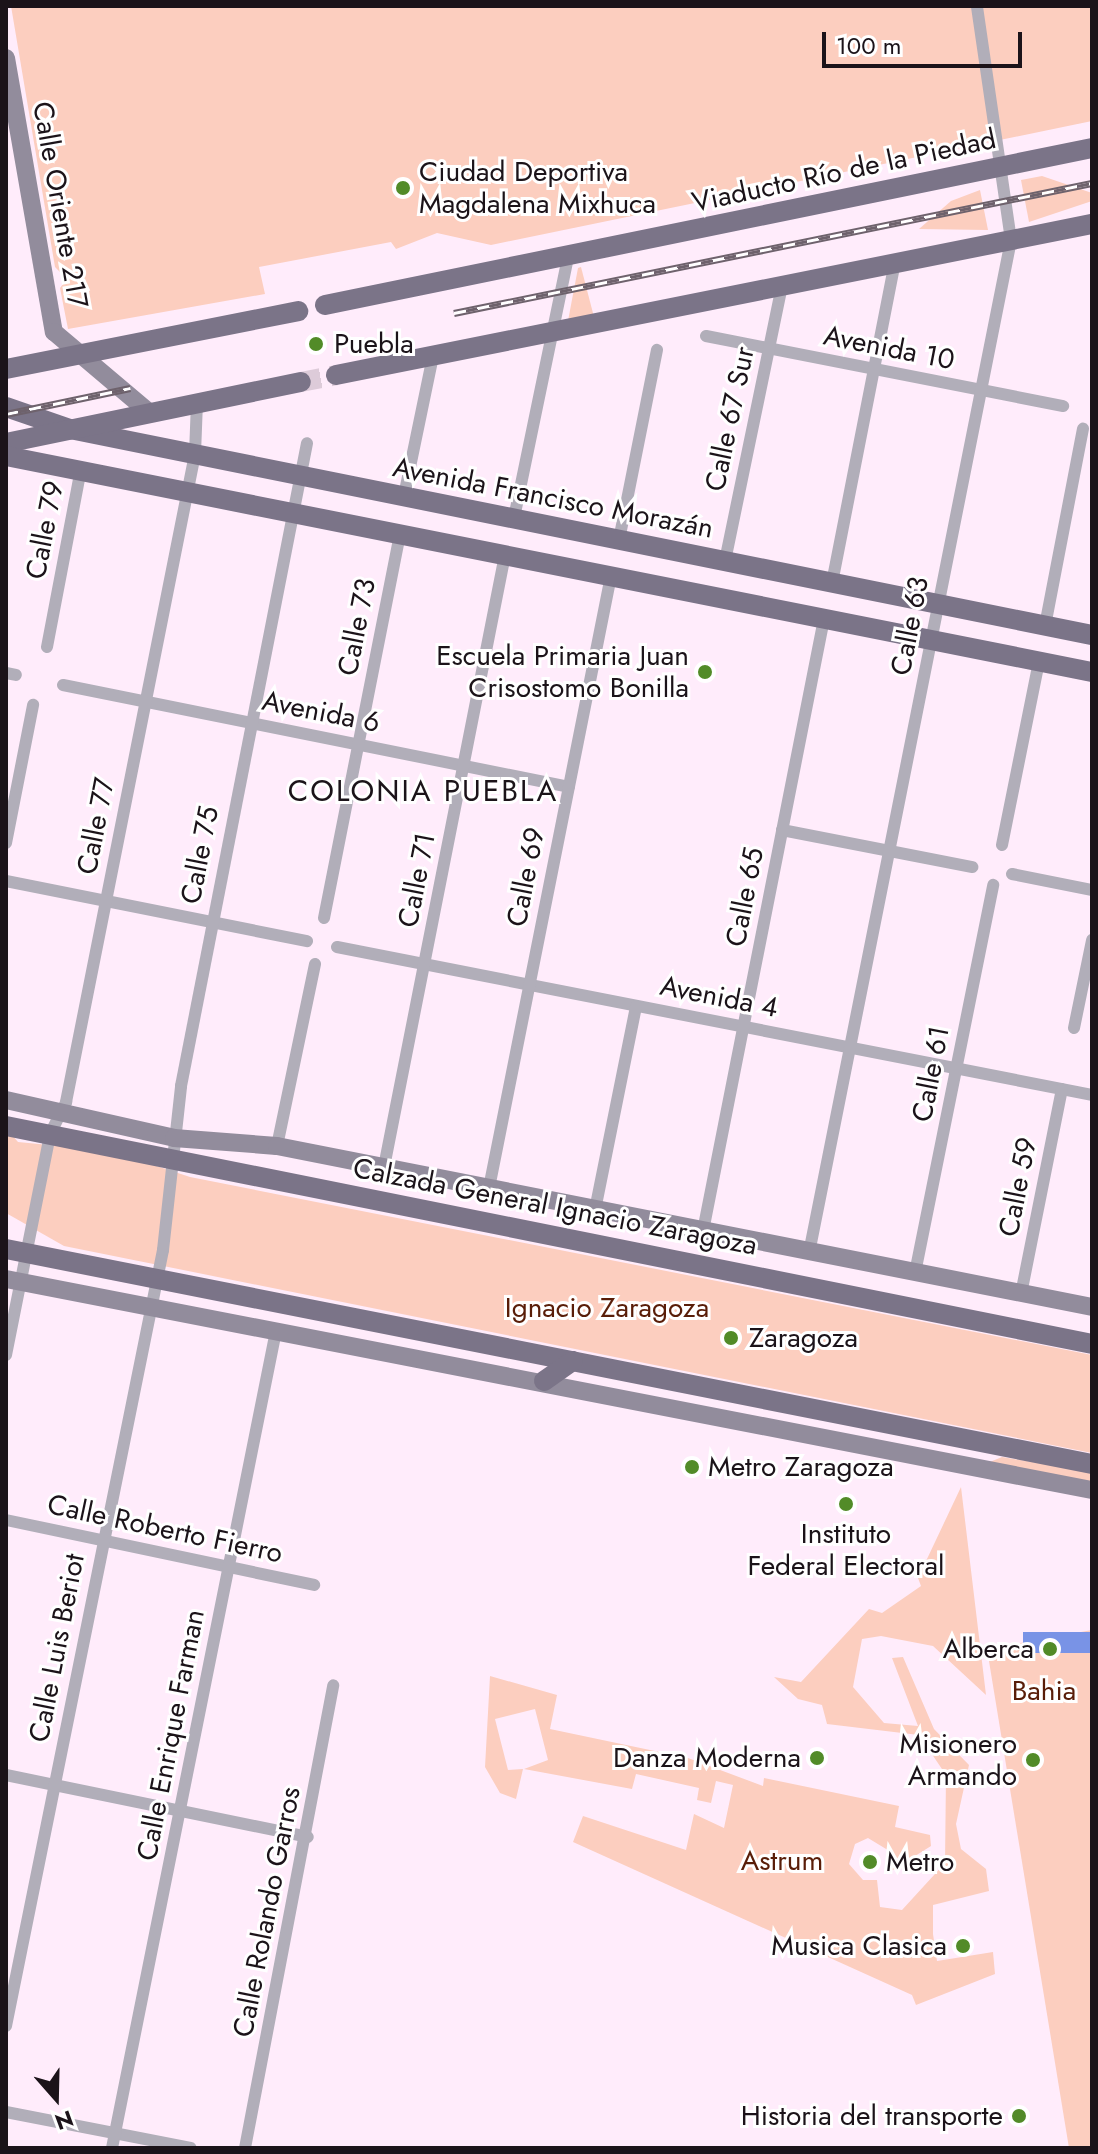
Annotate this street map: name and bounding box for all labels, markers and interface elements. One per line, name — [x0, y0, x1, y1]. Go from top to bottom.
scale bar — [826, 16, 1026, 66]
text: 100 m — [836, 28, 902, 63]
street label: Calle Oriente 217 — [25, 99, 95, 311]
street label: Viaducto Río de la Piedad — [689, 122, 999, 220]
place label: Ciudad Deportiva Magdalena Mixhuca — [419, 155, 656, 221]
marker: Ciudad Deportiva Magdalena Mixhuca — [394, 179, 412, 197]
street label: Avenida 10 — [821, 319, 957, 377]
place label: Puebla — [334, 327, 414, 361]
marker: Puebla — [305, 333, 327, 355]
street label: Calle 67 Sur — [698, 344, 762, 494]
street label: Avenida Francisco Morazán — [390, 450, 716, 546]
street label: Calle 79 — [19, 478, 71, 582]
street label: Calle 63 — [884, 574, 936, 678]
street label: Calle 73 — [331, 576, 383, 678]
place label: Escuela Primaria Juan Crisostomo Bonilla — [436, 639, 689, 705]
marker: Escuela Primaria Juan Crisostomo Bonilla — [696, 663, 714, 681]
street label: Avenida 6 — [259, 684, 383, 740]
district label: COLONIA PUEBLA — [288, 773, 558, 809]
street label: Calle 77 — [70, 775, 122, 877]
street label: Calle 75 — [174, 803, 226, 907]
street label: Calle 69 — [500, 824, 552, 930]
street label: Calle 71 — [391, 830, 443, 930]
street label: Calle 65 — [719, 845, 771, 949]
street label: Avenida 4 — [657, 969, 781, 1025]
street label: Calle 61 — [905, 1023, 957, 1125]
street label: Calle 59 — [992, 1135, 1044, 1239]
street label: Calzada General Ignacio Zaragoza — [350, 1151, 760, 1263]
park label: Ignacio Zaragoza — [505, 1291, 709, 1325]
place label: Zaragoza — [749, 1321, 858, 1355]
marker: Zaragoza — [720, 1327, 742, 1349]
place label: Metro Zaragoza — [708, 1450, 894, 1484]
marker: Metro Zaragoza — [683, 1458, 701, 1476]
street label: Calle Roberto Fierro — [44, 1488, 286, 1570]
marker: Instituto Federal Electoral — [837, 1495, 855, 1513]
place label: Instituto Federal Electoral — [747, 1517, 945, 1583]
street label: Calle Luis Beriot — [22, 1551, 92, 1745]
street label: Calle Enrique Farman — [130, 1607, 212, 1863]
place label: Alberca — [943, 1632, 1034, 1666]
marker: Alberca — [1041, 1640, 1059, 1658]
park label: Bahia — [1012, 1674, 1076, 1708]
place label: Misionero Armando — [900, 1727, 1017, 1793]
place label: Danza Moderna — [613, 1741, 801, 1775]
marker: Danza Moderna — [808, 1749, 826, 1767]
marker: Misionero Armando — [1024, 1751, 1042, 1769]
street label: Calle Rolando Garros — [226, 1784, 308, 2040]
park label: Astrum — [741, 1844, 823, 1878]
place label: Metro — [886, 1845, 954, 1879]
marker: Metro — [861, 1853, 879, 1871]
place label: Musica Clasica — [771, 1929, 947, 1963]
marker: Musica Clasica — [954, 1937, 972, 1955]
north arrow — [16, 2058, 96, 2138]
place label: Historia del transporte — [741, 2099, 1003, 2133]
text: N — [51, 2103, 78, 2139]
marker: Historia del transporte — [1010, 2107, 1028, 2125]

